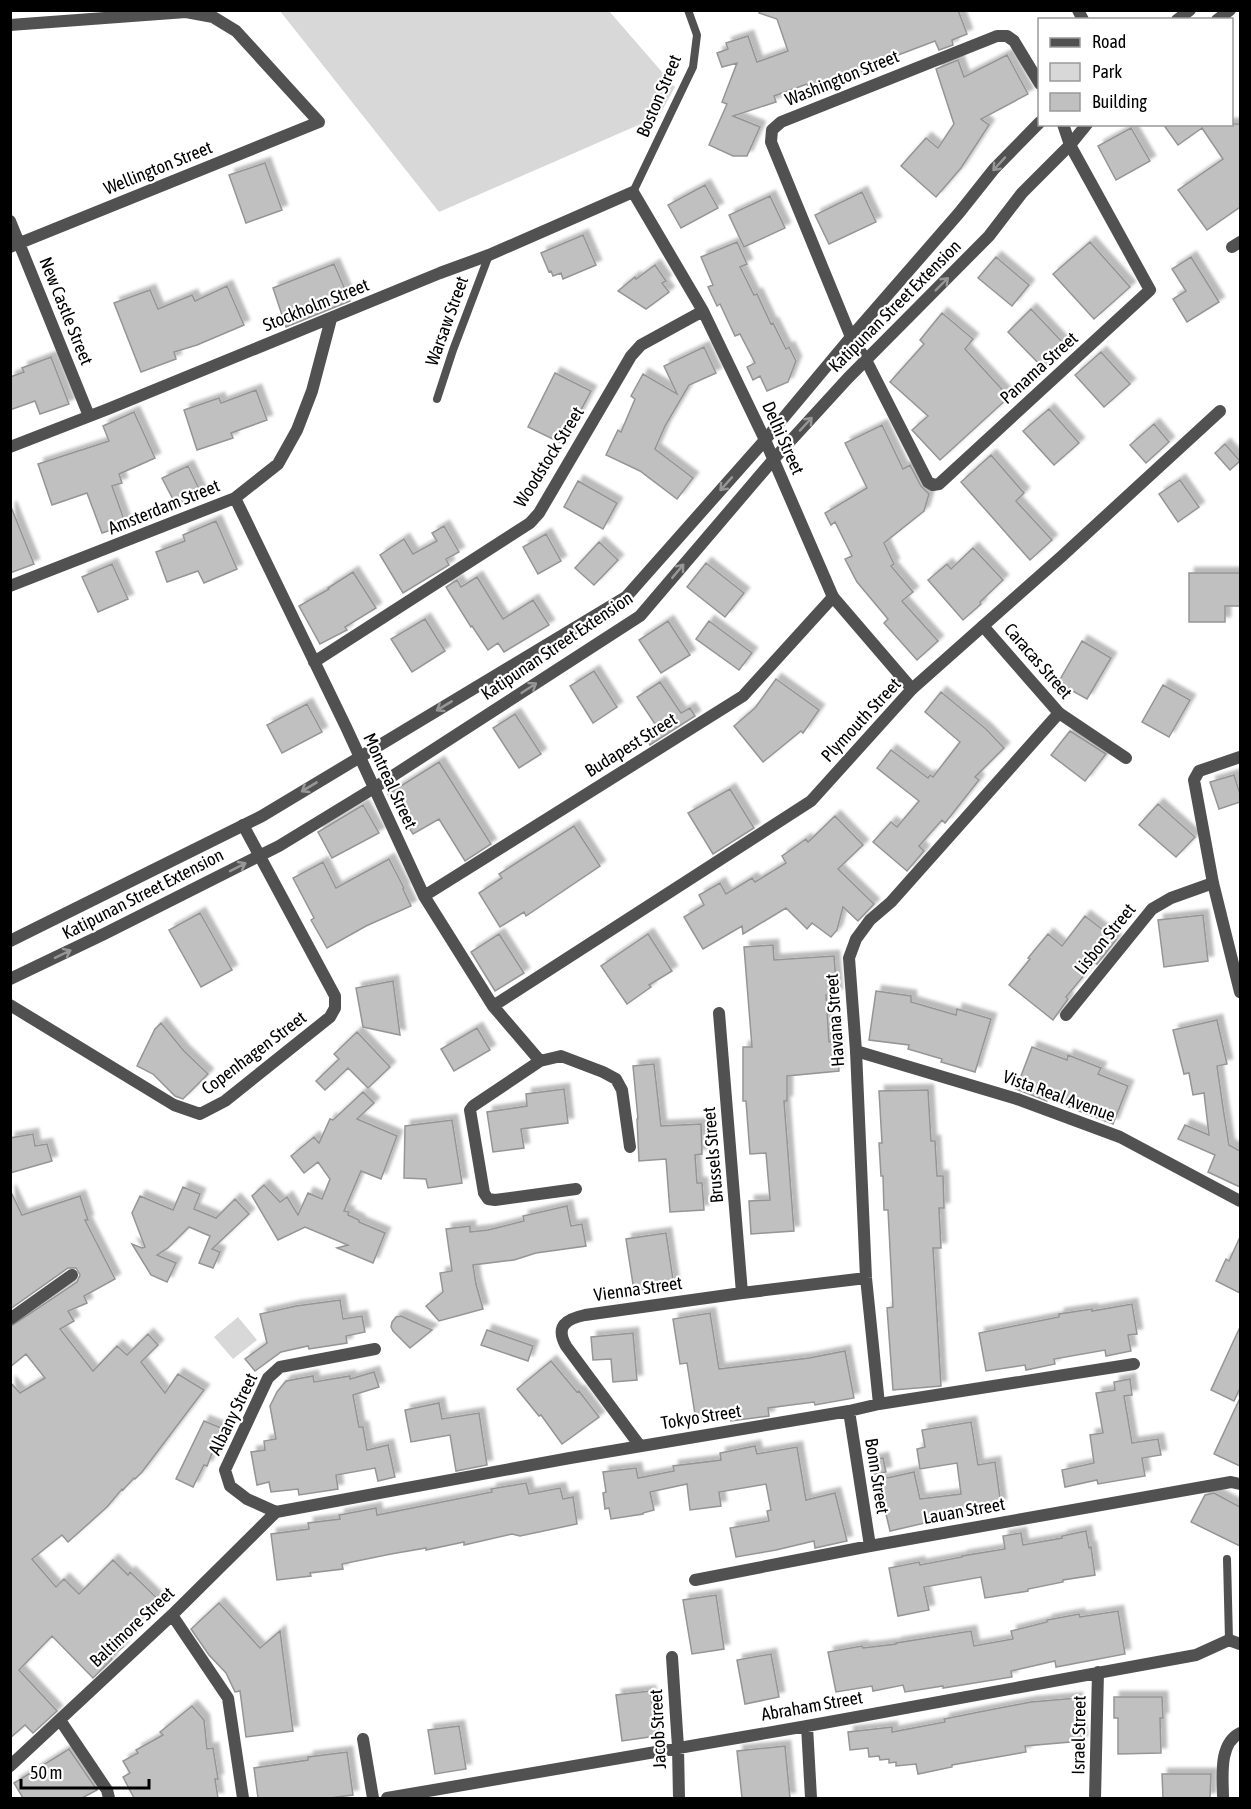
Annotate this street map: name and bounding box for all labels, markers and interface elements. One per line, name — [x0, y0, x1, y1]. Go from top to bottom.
legend — [1038, 18, 1233, 126]
text: Road — [1092, 31, 1126, 52]
street label: Washington Street — [782, 45, 902, 110]
street label: Boston Street — [632, 51, 685, 140]
text: Park — [1092, 61, 1122, 82]
text: Building — [1092, 91, 1147, 112]
street label: Wellington Street — [101, 136, 215, 199]
one-way arrow — [991, 156, 1006, 171]
street label: Katipunan Street Extension — [824, 235, 965, 376]
street label: New Castle Street — [35, 254, 98, 368]
street label: Warsaw Street — [421, 273, 472, 368]
street label: Stockholm Street — [260, 274, 372, 335]
one-way arrow — [934, 276, 949, 291]
street label: Panama Street — [996, 327, 1082, 408]
street label: Delhi Street — [758, 398, 809, 478]
street label: Woodstock Street — [509, 403, 588, 511]
one-way arrow — [799, 417, 813, 432]
street label: Amsterdam Street — [105, 475, 223, 538]
one-way arrow — [719, 476, 733, 491]
one-way arrow — [671, 564, 685, 579]
street label: Katipunan Street Extension — [477, 587, 636, 704]
street label: Caracas Street — [1000, 619, 1077, 703]
street label: Plymouth Street — [817, 673, 905, 766]
one-way arrow — [520, 682, 537, 694]
one-way arrow — [436, 700, 453, 712]
street label: Budapest Street — [581, 708, 681, 781]
street label: Montreal Street — [359, 730, 422, 832]
one-way arrow — [301, 781, 318, 793]
street label: Katipunan Street Extension — [59, 844, 227, 943]
one-way arrow — [228, 861, 246, 872]
street label: Lisbon Street — [1070, 899, 1140, 978]
one-way arrow — [54, 948, 72, 959]
street label: Havana Street — [821, 973, 848, 1067]
street label: Copenhagen Street — [197, 1006, 310, 1099]
street label: Vista Real Avenue — [1000, 1065, 1118, 1126]
street label: Brussels Street — [698, 1106, 727, 1204]
street label: Vienna Street — [592, 1272, 683, 1305]
street label: Albany Street — [204, 1369, 261, 1458]
street label: Tokyo Street — [659, 1400, 742, 1433]
street label: Bonn Street — [861, 1437, 894, 1515]
street label: Lauan Street — [921, 1493, 1007, 1528]
street label: Baltimore Street — [85, 1582, 178, 1671]
street label: Abraham Street — [760, 1686, 864, 1725]
street label: Jacob Street — [645, 1689, 670, 1769]
street label: Israel Street — [1067, 1695, 1090, 1775]
scale bar — [21, 1752, 148, 1790]
text: 50 m — [30, 1762, 62, 1783]

